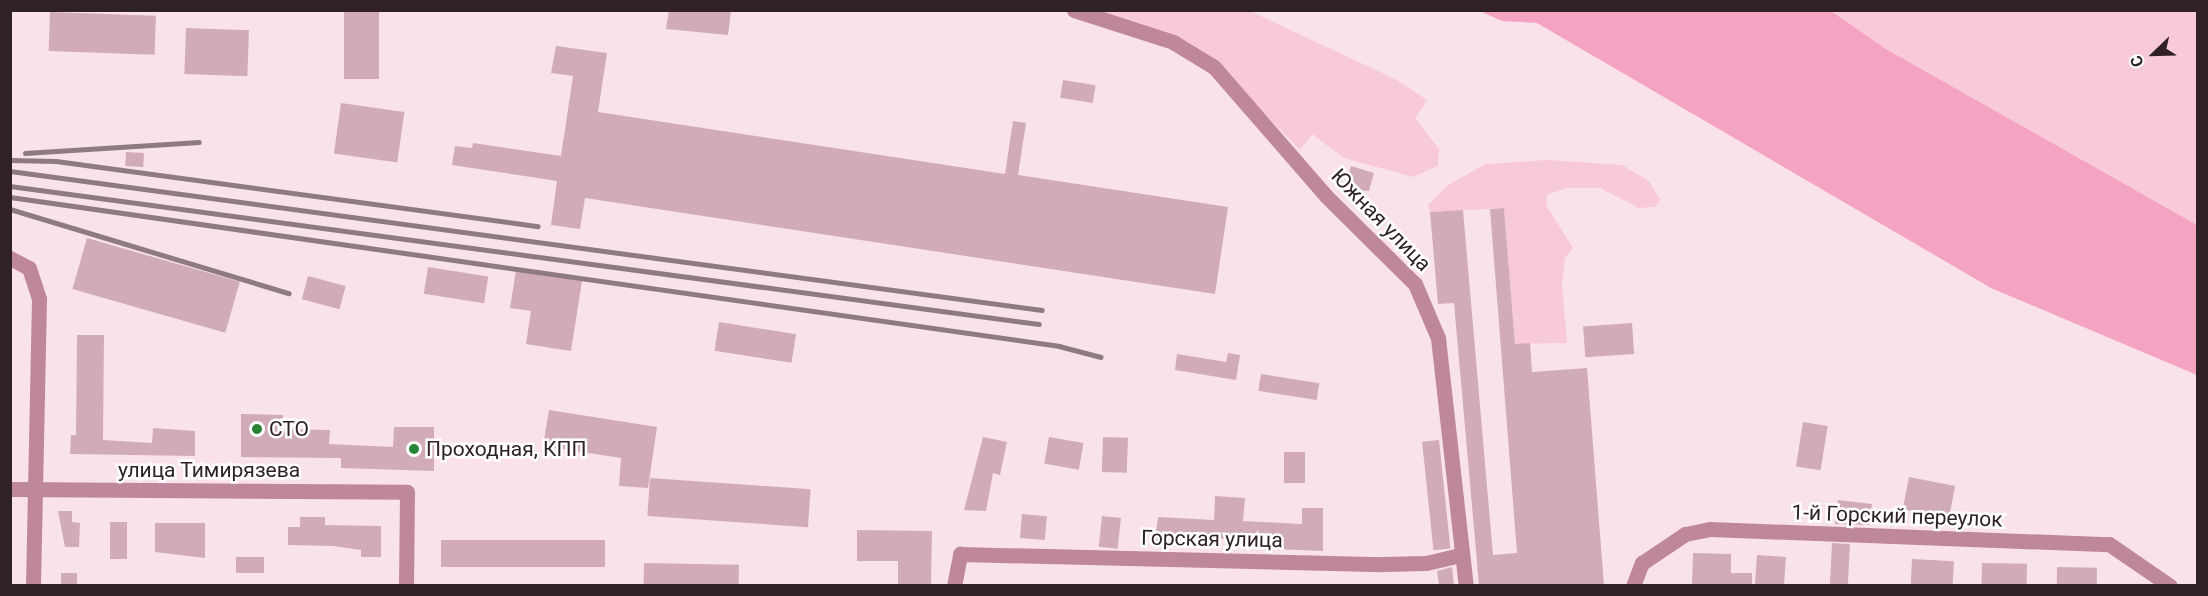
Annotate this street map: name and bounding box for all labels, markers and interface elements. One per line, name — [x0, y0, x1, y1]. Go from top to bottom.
north arrow — [2124, 24, 2184, 84]
text: С — [2126, 53, 2148, 70]
street label: Южная улица — [1326, 163, 1436, 277]
place label: СТО — [269, 416, 309, 442]
marker: СТО — [250, 422, 264, 436]
place label: Проходная, КПП — [426, 436, 587, 462]
marker: Проходная, КПП — [407, 442, 421, 456]
street label: улица Тимирязева — [118, 457, 300, 483]
street label: 1-й Горский переулок — [1791, 500, 2003, 532]
street label: Горская улица — [1141, 525, 1283, 553]

